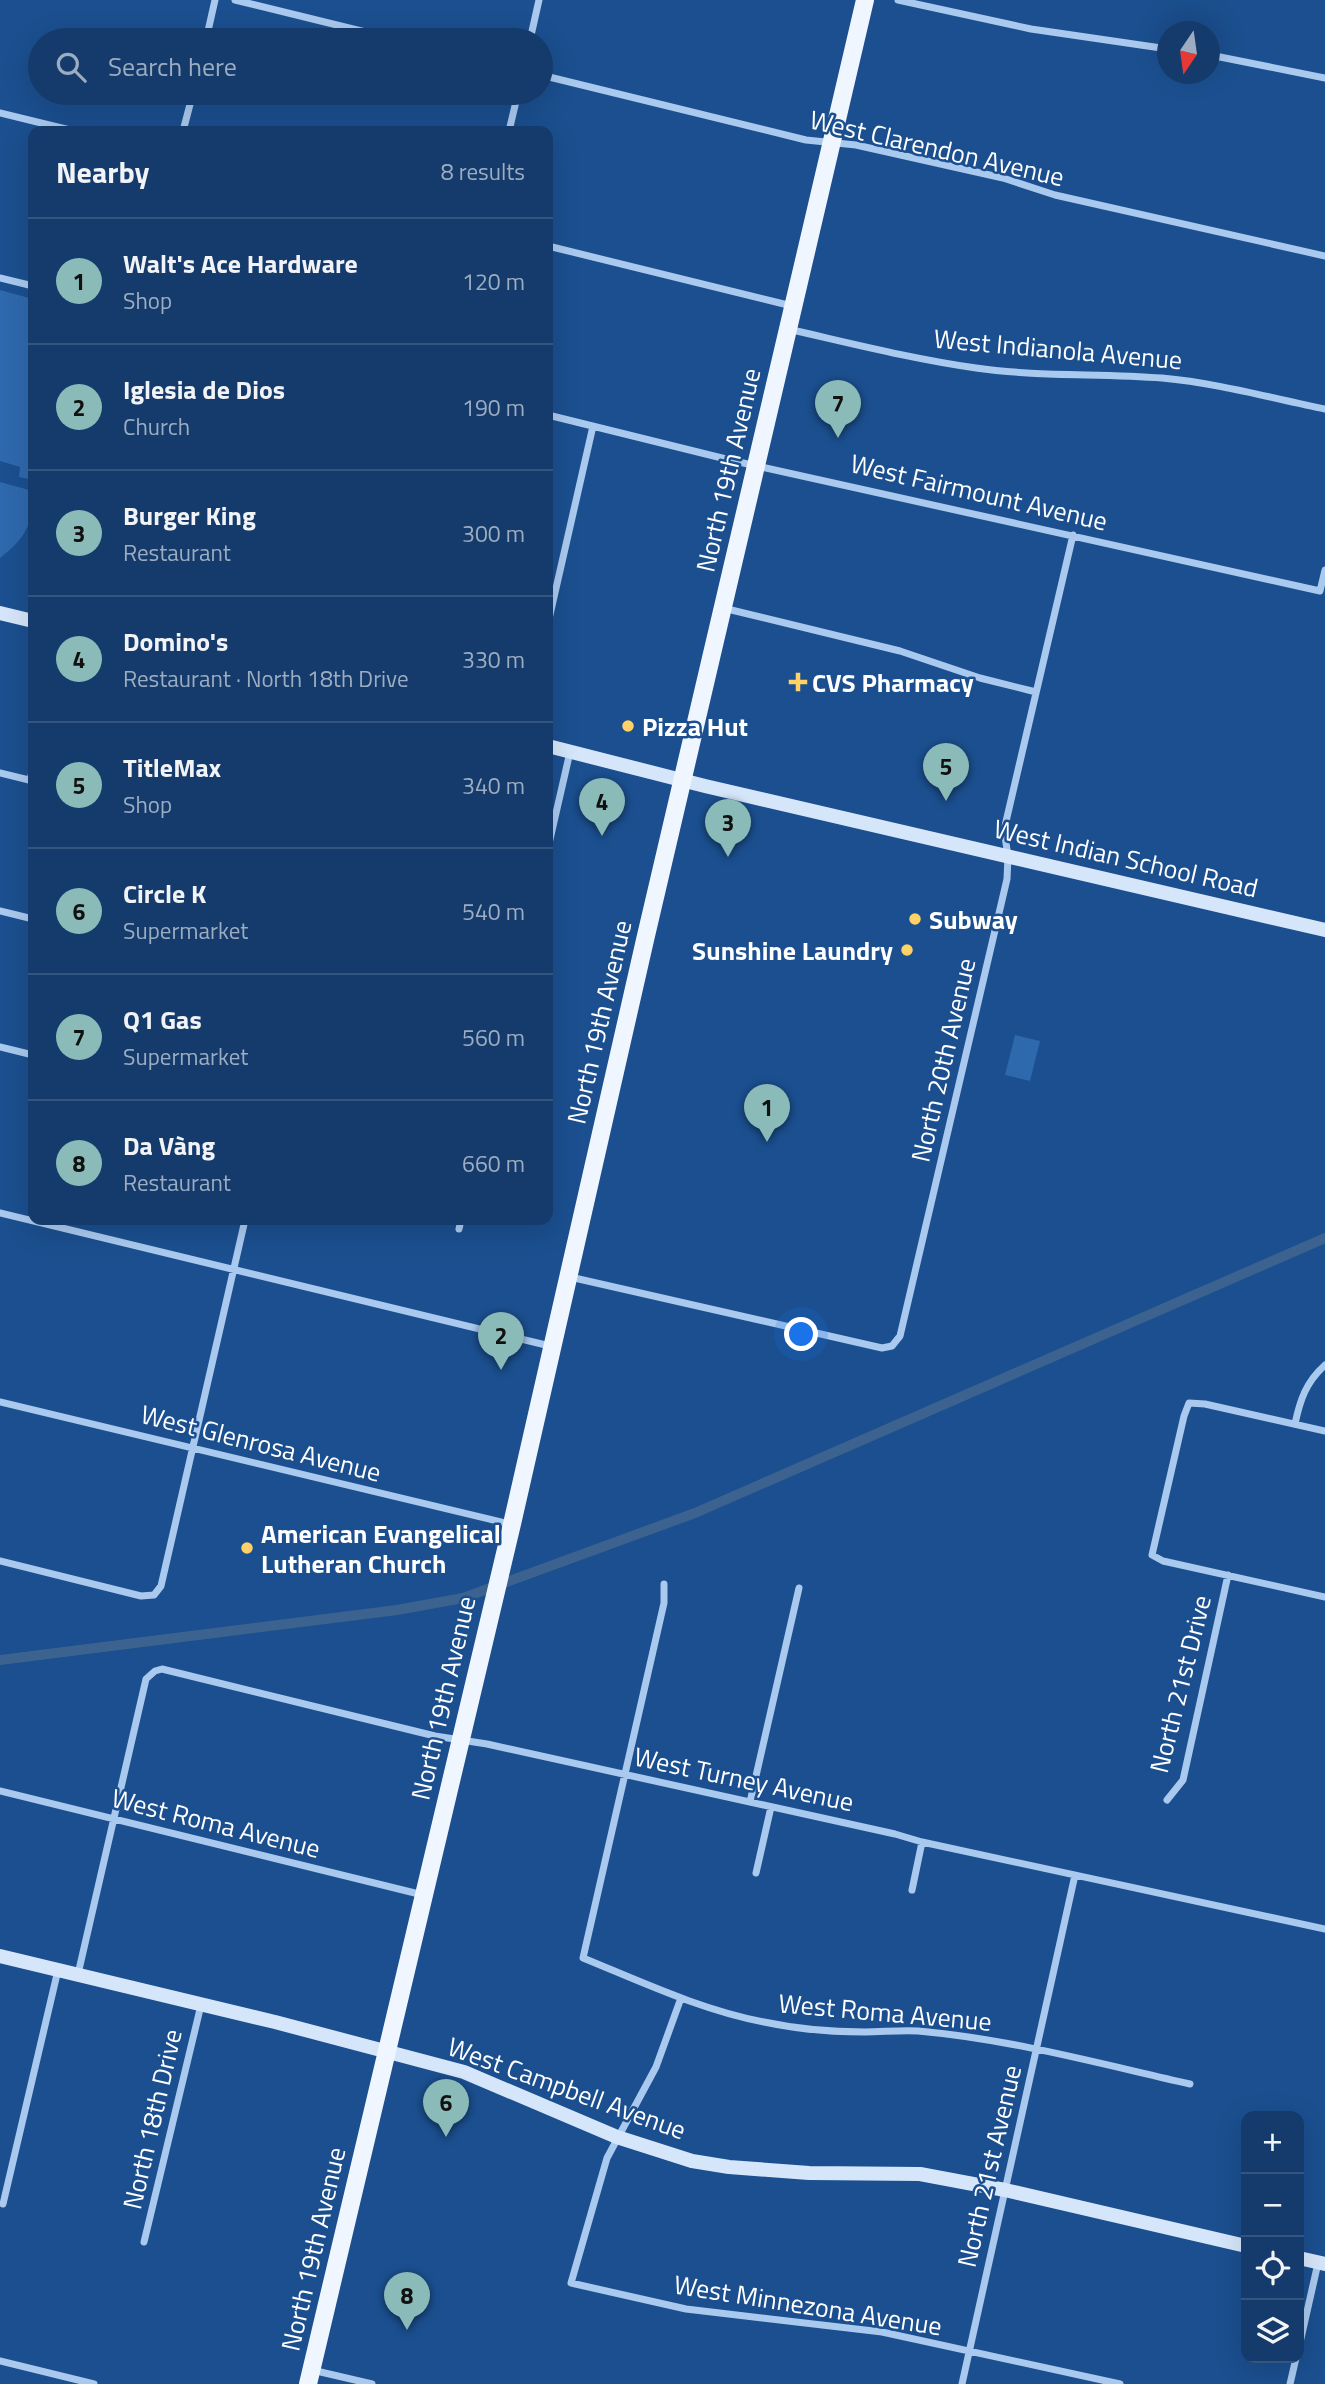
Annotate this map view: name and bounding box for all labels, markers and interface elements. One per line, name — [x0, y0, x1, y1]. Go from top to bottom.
north arrow — [1157, 21, 1220, 84]
search box — [28, 28, 553, 105]
text: Search here — [108, 47, 237, 86]
icon: search — [52, 48, 90, 86]
street label: West Clarendon Avenue — [806, 100, 1068, 196]
text: Nearby — [56, 149, 149, 195]
text: 8 results — [441, 154, 525, 189]
text: Walt's Ace Hardware — [123, 244, 358, 283]
text: 1 — [73, 264, 85, 299]
text: 120 m — [462, 264, 525, 299]
text: Shop — [123, 283, 172, 318]
street label: West Indianola Avenue — [932, 319, 1184, 379]
street label: North 19th Avenue — [686, 364, 770, 576]
text: Iglesia de Dios — [123, 370, 285, 409]
pin: 7 — [815, 380, 861, 438]
text: 2 — [73, 390, 85, 425]
text: 190 m — [462, 390, 525, 425]
text: Church — [123, 409, 190, 444]
street label: West Fairmount Avenue — [847, 443, 1111, 541]
text: Burger King — [123, 496, 256, 535]
text: 3 — [73, 516, 85, 551]
text: 300 m — [462, 516, 525, 551]
text: Restaurant — [123, 535, 231, 570]
text: Domino's — [123, 622, 228, 661]
text: 4 — [73, 642, 85, 677]
text: 330 m — [462, 642, 525, 677]
text: Restaurant · North 18th Drive — [123, 661, 409, 696]
place label: CVS Pharmacy — [812, 663, 974, 702]
marker: CVS Pharmacy — [790, 674, 806, 690]
place label: Pizza Hut — [642, 707, 748, 746]
marker: Pizza Hut — [620, 718, 636, 734]
pin: 5 — [923, 743, 969, 801]
text: TitleMax — [123, 748, 221, 787]
text: 5 — [73, 768, 85, 803]
text: 340 m — [462, 768, 525, 803]
pin: 4 — [579, 778, 625, 836]
text: Shop — [123, 787, 172, 822]
pin: 3 — [705, 799, 751, 857]
street label: West Indian School Road — [990, 809, 1262, 907]
text: Circle K — [123, 874, 207, 913]
text: 6 — [73, 894, 85, 929]
text: 540 m — [462, 894, 525, 929]
place label: Subway — [929, 900, 1018, 939]
marker: Subway — [907, 911, 923, 927]
text: Supermarket — [123, 913, 248, 948]
street label: North 19th Avenue — [557, 916, 641, 1128]
place label: Sunshine Laundry — [692, 931, 893, 970]
marker: Sunshine Laundry — [899, 942, 915, 958]
street label: North 20th Avenue — [901, 954, 985, 1166]
text: Q1 Gas — [123, 1000, 202, 1039]
text: 7 — [73, 1020, 85, 1055]
text: 560 m — [462, 1020, 525, 1055]
text: Supermarket — [123, 1039, 248, 1074]
pin: 1 — [744, 1084, 790, 1142]
text: Da Vàng — [123, 1126, 215, 1165]
text: 8 — [73, 1146, 85, 1181]
text: 660 m — [462, 1146, 525, 1181]
text: Restaurant — [123, 1165, 231, 1200]
pin: 2 — [478, 1312, 524, 1370]
your location — [784, 1317, 818, 1351]
street label: West Glenrosa Avenue — [137, 1394, 385, 1492]
place label: American Evangelical Lutheran Church — [261, 1514, 501, 1583]
marker: American Evangelical Lutheran Church — [239, 1540, 255, 1556]
street label: North 21st Drive — [1139, 1591, 1221, 1777]
street label: North 19th Avenue — [401, 1592, 485, 1804]
street label: West Turney Avenue — [631, 1737, 857, 1821]
street label: West Roma Avenue — [108, 1778, 324, 1868]
street label: West Roma Avenue — [777, 1983, 993, 2041]
street label: North 18th Drive — [112, 2025, 192, 2213]
street label: West Campbell Avenue — [442, 2027, 692, 2149]
street label: North 21st Avenue — [947, 2061, 1031, 2271]
pin: 6 — [423, 2079, 469, 2137]
map controls — [1241, 2111, 1304, 2363]
button: + — [1241, 2111, 1304, 2174]
street label: North 19th Avenue — [271, 2143, 355, 2355]
button: − — [1241, 2174, 1304, 2237]
button: locate — [1241, 2237, 1304, 2300]
street label: West Minnezona Avenue — [671, 2265, 945, 2345]
pin: 8 — [384, 2272, 430, 2330]
button: layers — [1241, 2300, 1304, 2363]

